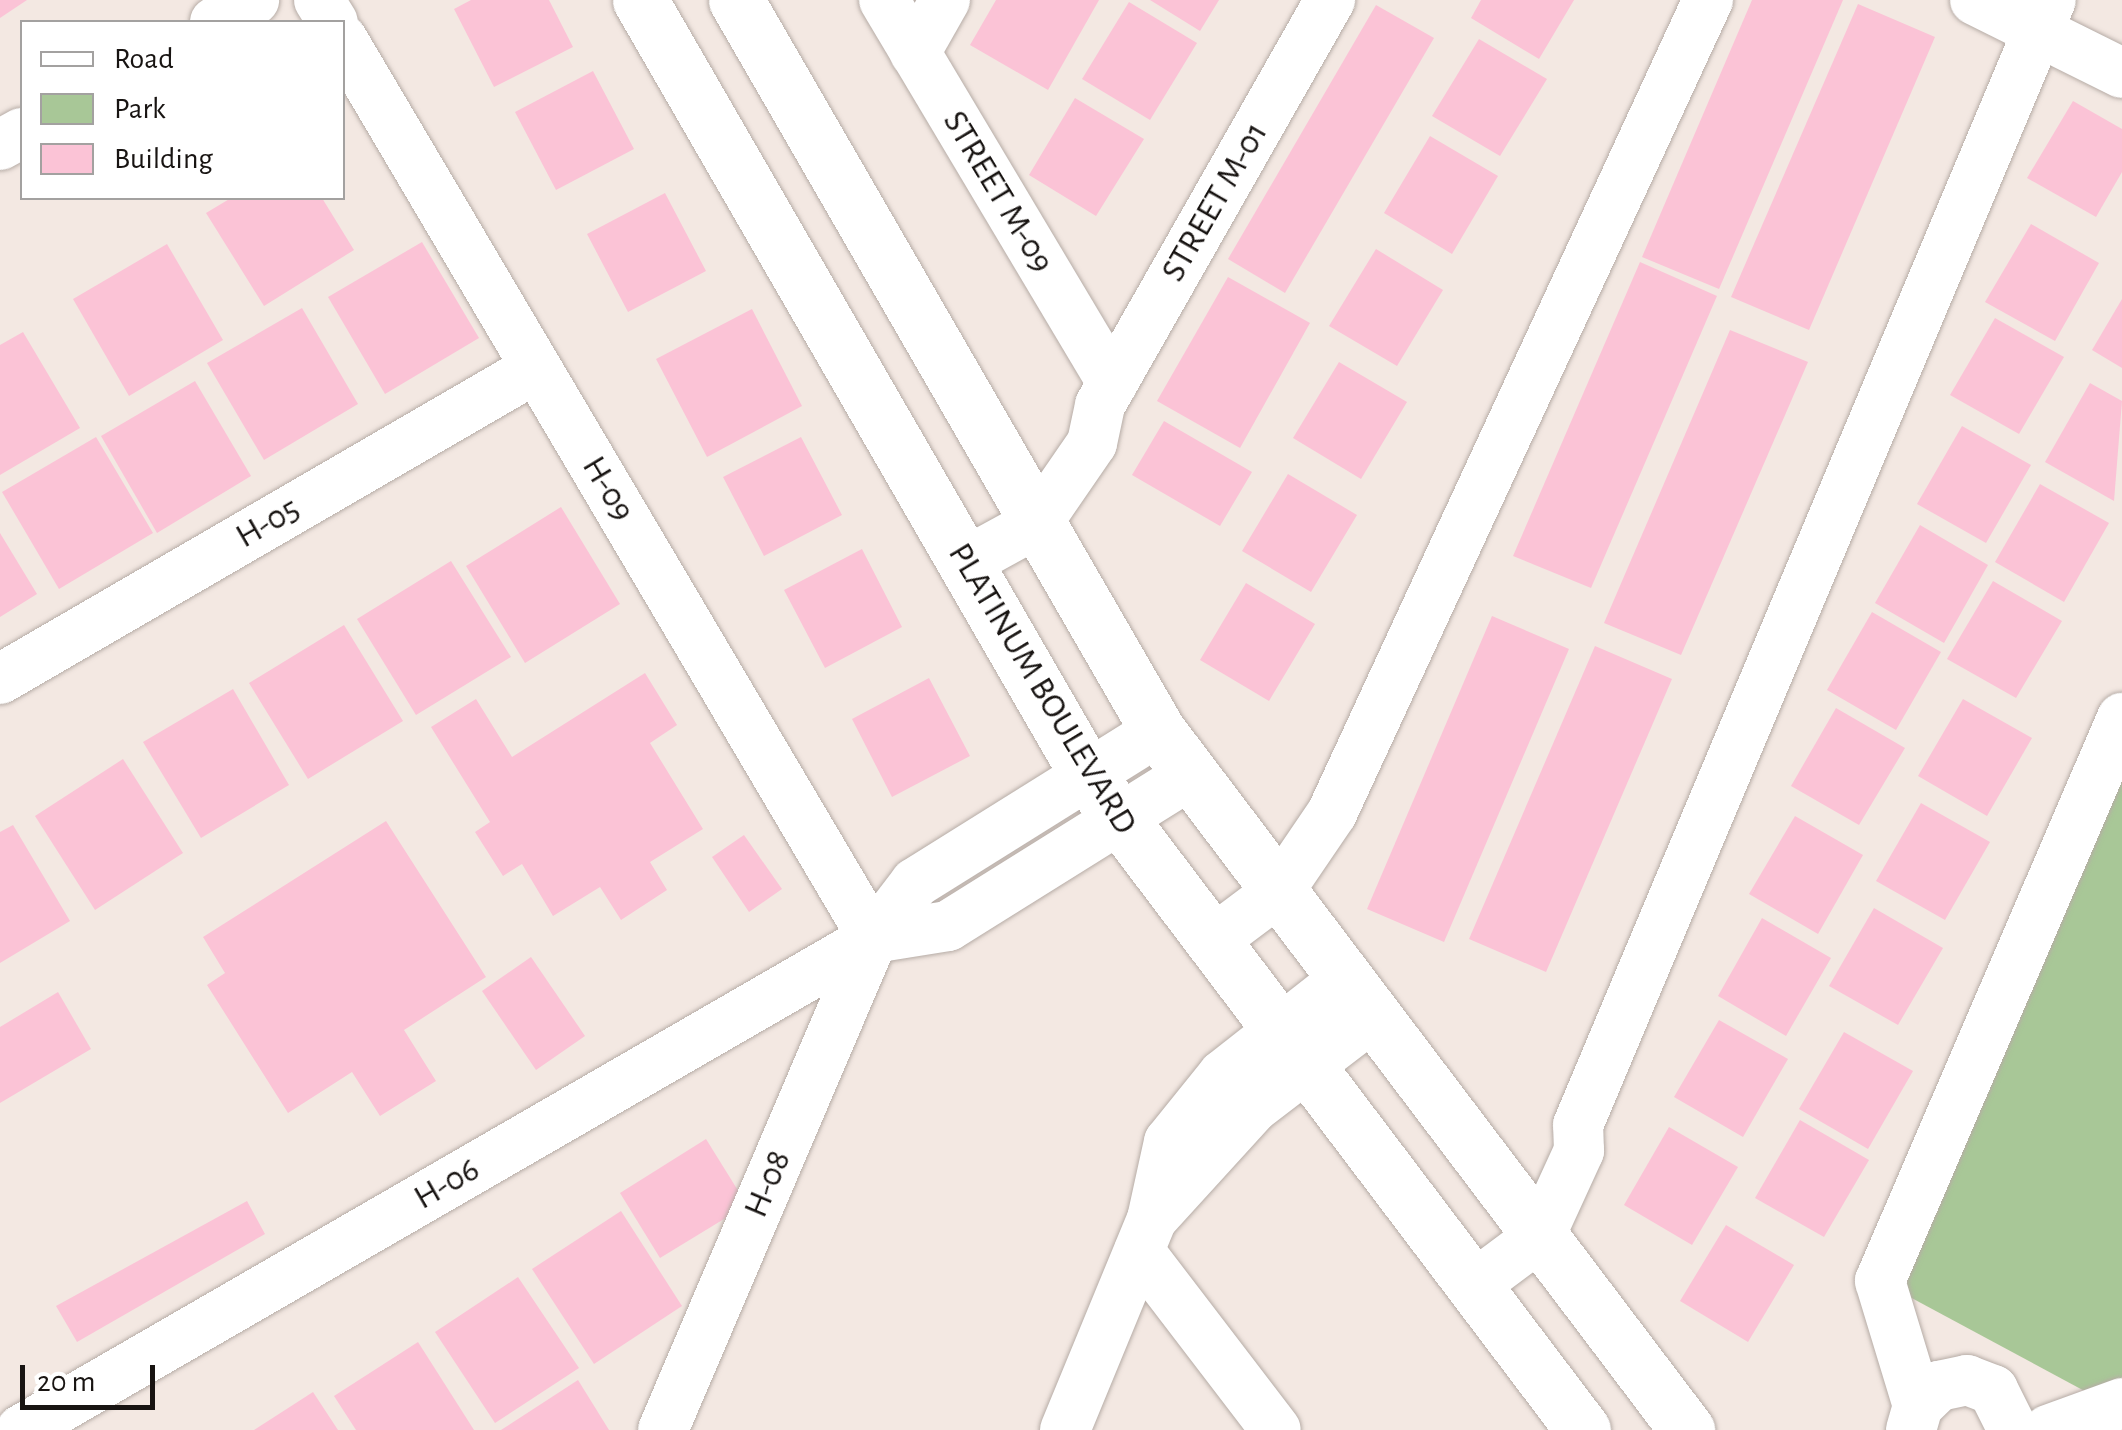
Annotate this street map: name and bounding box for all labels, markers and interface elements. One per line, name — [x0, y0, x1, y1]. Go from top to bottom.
legend — [20, 20, 345, 200]
text: Road — [114, 44, 174, 74]
text: Park — [114, 94, 166, 124]
street label: STREET M-09 — [933, 103, 1063, 281]
street label: STREET M-01 — [1153, 115, 1277, 289]
text: Building — [114, 144, 213, 174]
street label: H-09 — [572, 449, 644, 529]
street label: H-05 — [229, 488, 307, 558]
street label: PLATINUM BOULEVARD — [938, 536, 1146, 842]
street label: H-08 — [735, 1144, 801, 1224]
street label: H-06 — [407, 1149, 487, 1219]
scale bar — [25, 1345, 160, 1407]
text: 20 m — [37, 1367, 95, 1397]

